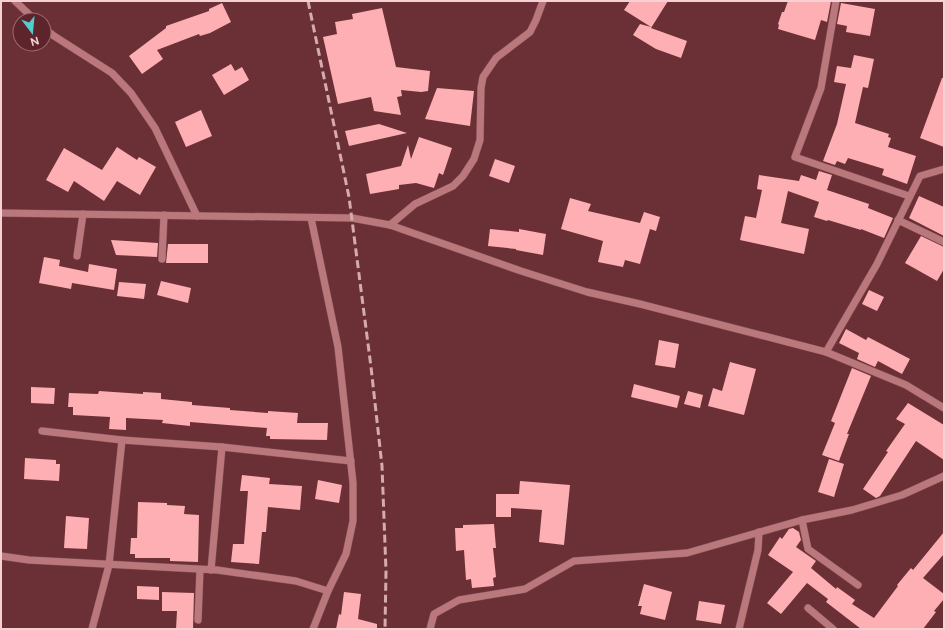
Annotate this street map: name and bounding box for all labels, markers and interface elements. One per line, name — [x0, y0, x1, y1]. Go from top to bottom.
north arrow — [12, 12, 52, 52]
text: N — [29, 34, 41, 49]

